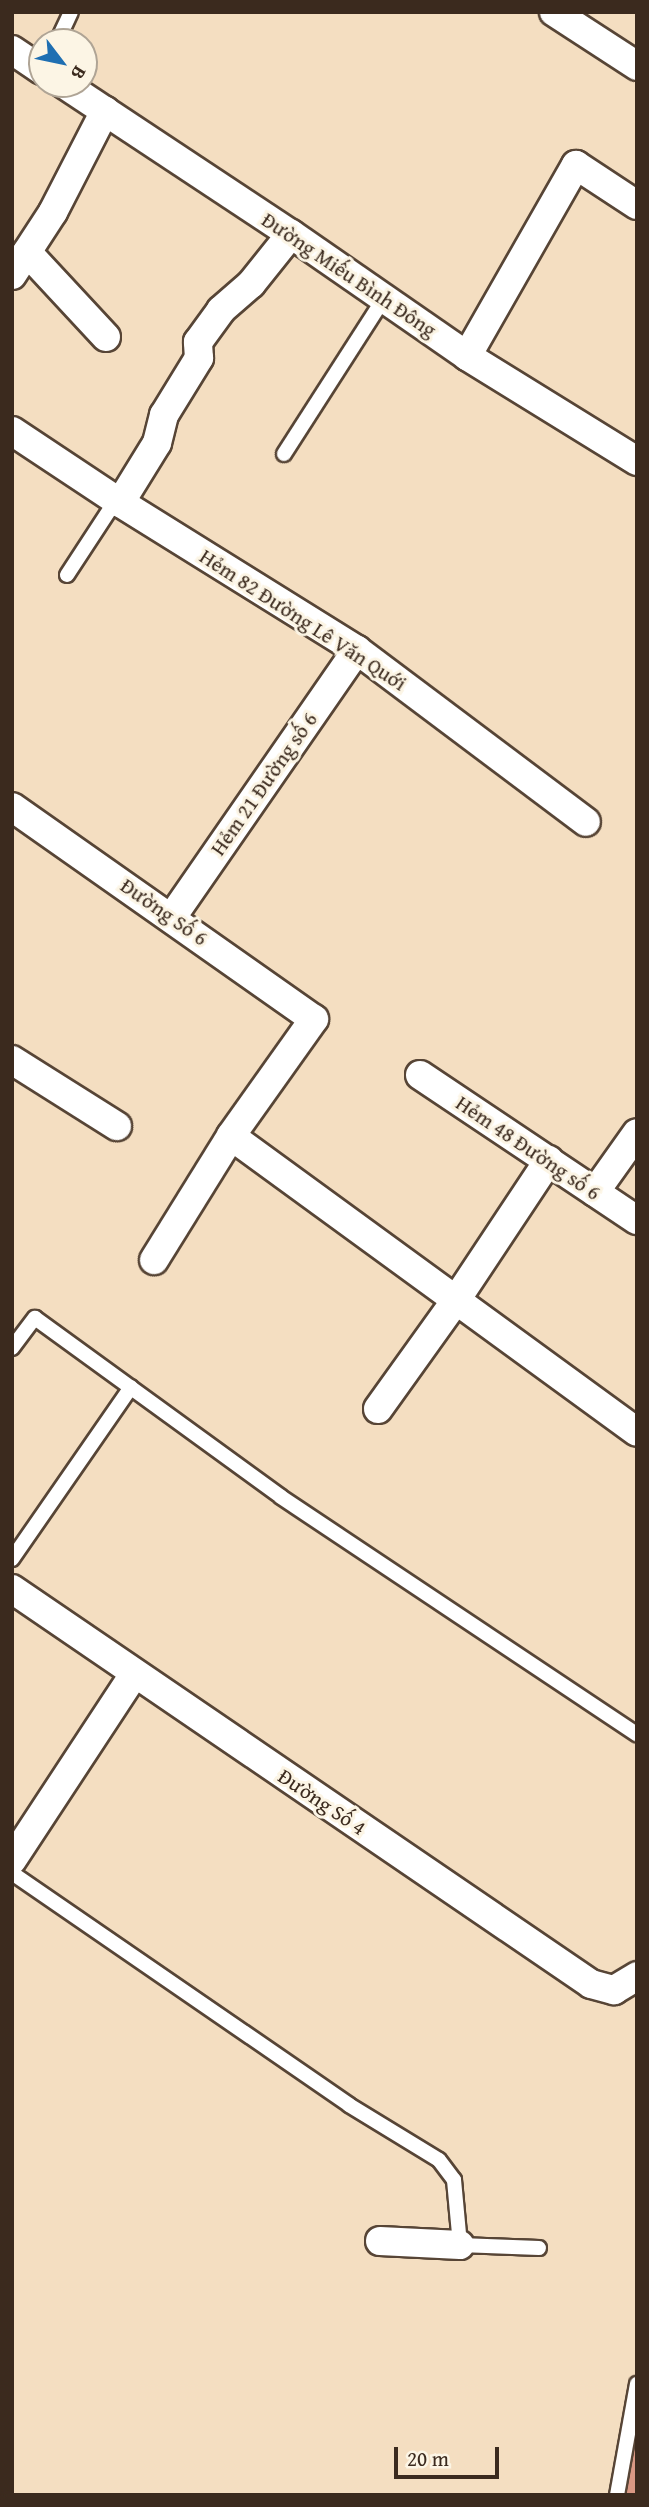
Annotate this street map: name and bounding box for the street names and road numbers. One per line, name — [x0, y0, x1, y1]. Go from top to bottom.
street label: Đường Miếu Bình Đông — [257, 207, 441, 343]
street label: Hẻm 82 Đường Lê Văn Quới — [195, 544, 411, 696]
street label: Hẻm 21 Đường số 6 — [205, 708, 323, 860]
street label: Đường Số 6 — [116, 873, 212, 951]
street label: Hẻm 48 Đường số 6 — [451, 1090, 605, 1206]
street label: Đường Số 4 — [273, 1764, 371, 1840]

